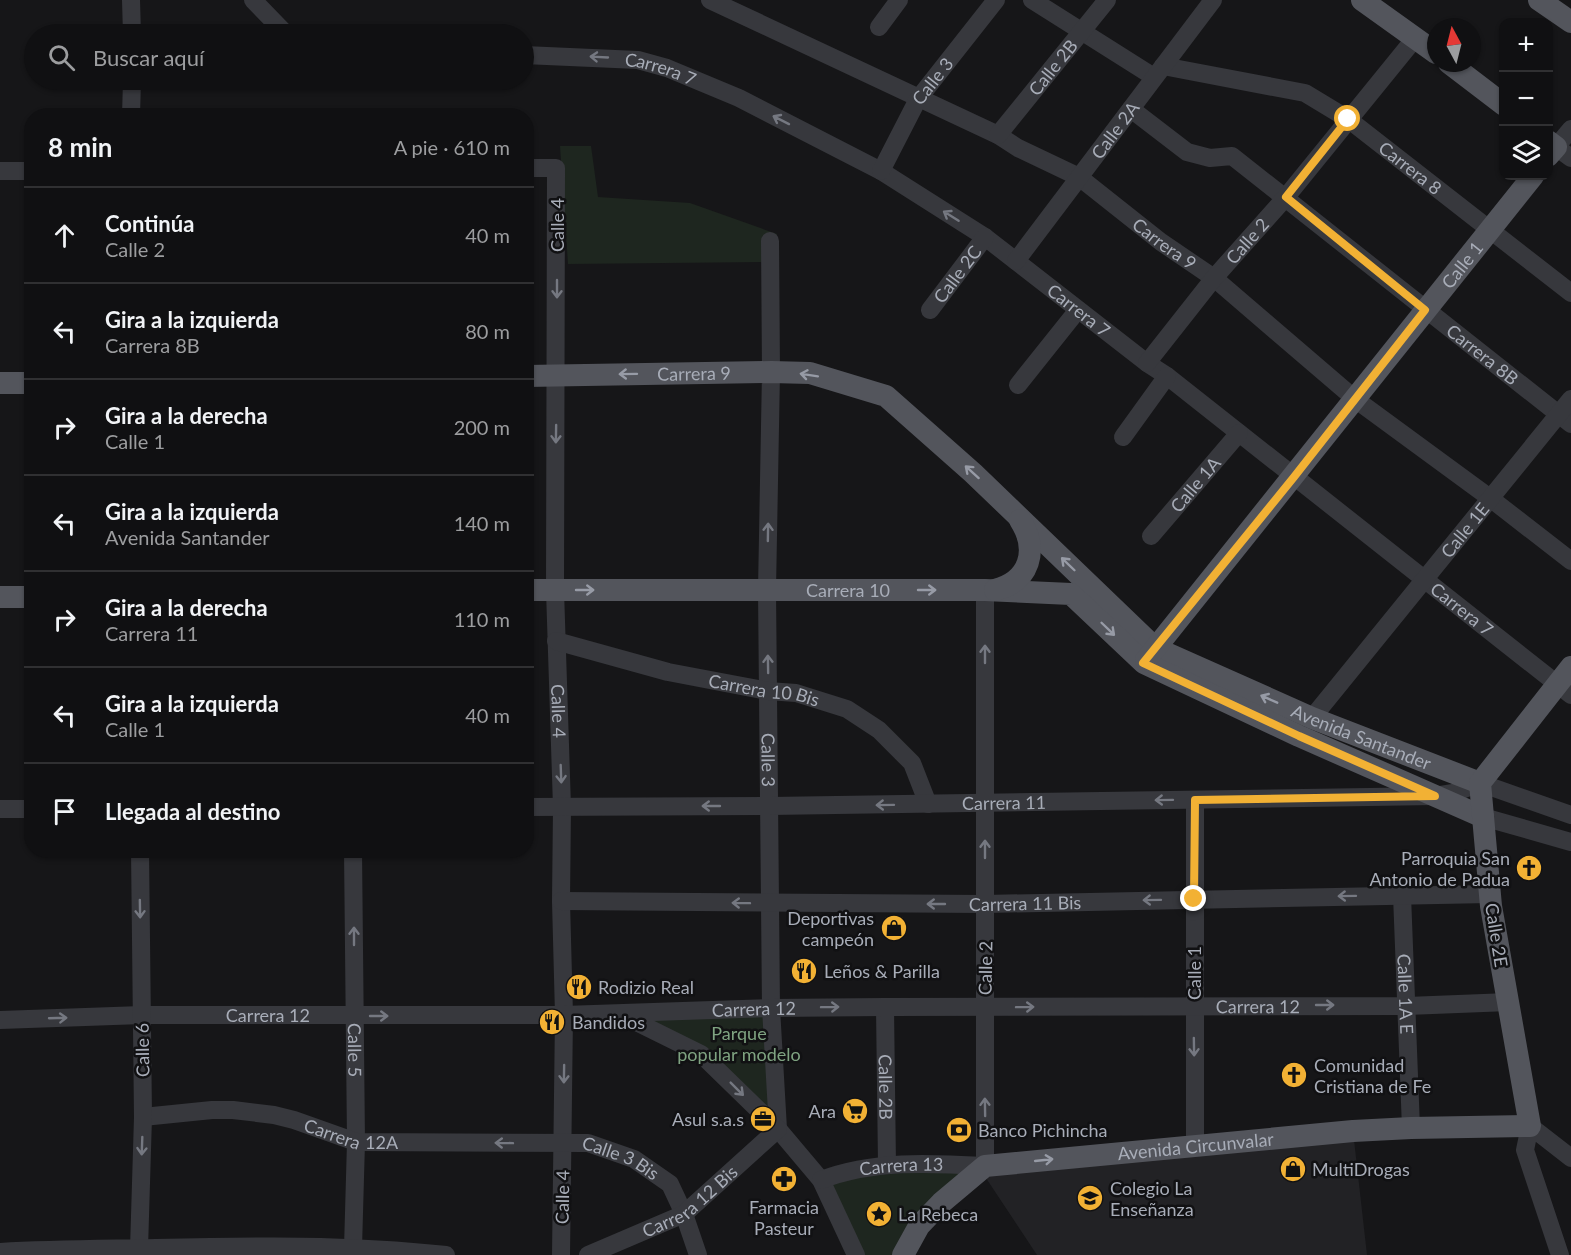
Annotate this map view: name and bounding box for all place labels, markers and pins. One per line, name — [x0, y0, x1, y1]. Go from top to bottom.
place label: Parroquia San Antonio de Padua — [1369, 847, 1510, 890]
church icon: Parroquia San Antonio de Padua — [1514, 853, 1544, 883]
place label: Deportivas campeón — [787, 907, 874, 950]
shop icon: Deportivas campeón — [879, 913, 909, 943]
restaurant icon: Leños & Parilla — [789, 956, 819, 986]
place label: Leños & Parilla — [824, 960, 940, 982]
restaurant icon: Rodizio Real — [564, 972, 594, 1002]
place label: Rodizio Real — [598, 976, 694, 998]
restaurant icon: Bandidos — [537, 1007, 567, 1037]
place label: Bandidos — [572, 1011, 645, 1033]
place label: Comunidad Cristiana de Fe — [1314, 1054, 1431, 1097]
church icon: Comunidad Cristiana de Fe — [1279, 1060, 1309, 1090]
supermarket icon: Ara — [840, 1096, 870, 1126]
place label: Ara — [808, 1100, 836, 1122]
office icon: Asul s.a.s — [748, 1104, 778, 1134]
place label: Asul s.a.s — [672, 1108, 744, 1130]
bank icon: Banco Pichincha — [944, 1115, 974, 1145]
place label: Banco Pichincha — [978, 1119, 1107, 1141]
shop icon: MultiDrogas — [1278, 1154, 1308, 1184]
place label: MultiDrogas — [1312, 1158, 1410, 1180]
pharmacy icon: Farmacia Pasteur — [769, 1164, 799, 1194]
place label: Colegio La Enseñanza — [1110, 1177, 1194, 1220]
school or university icon: Colegio La Enseñanza — [1075, 1183, 1105, 1213]
place label: Farmacia Pasteur — [749, 1196, 819, 1239]
place icon: La Rebeca — [864, 1199, 894, 1229]
place label: La Rebeca — [898, 1203, 978, 1225]

